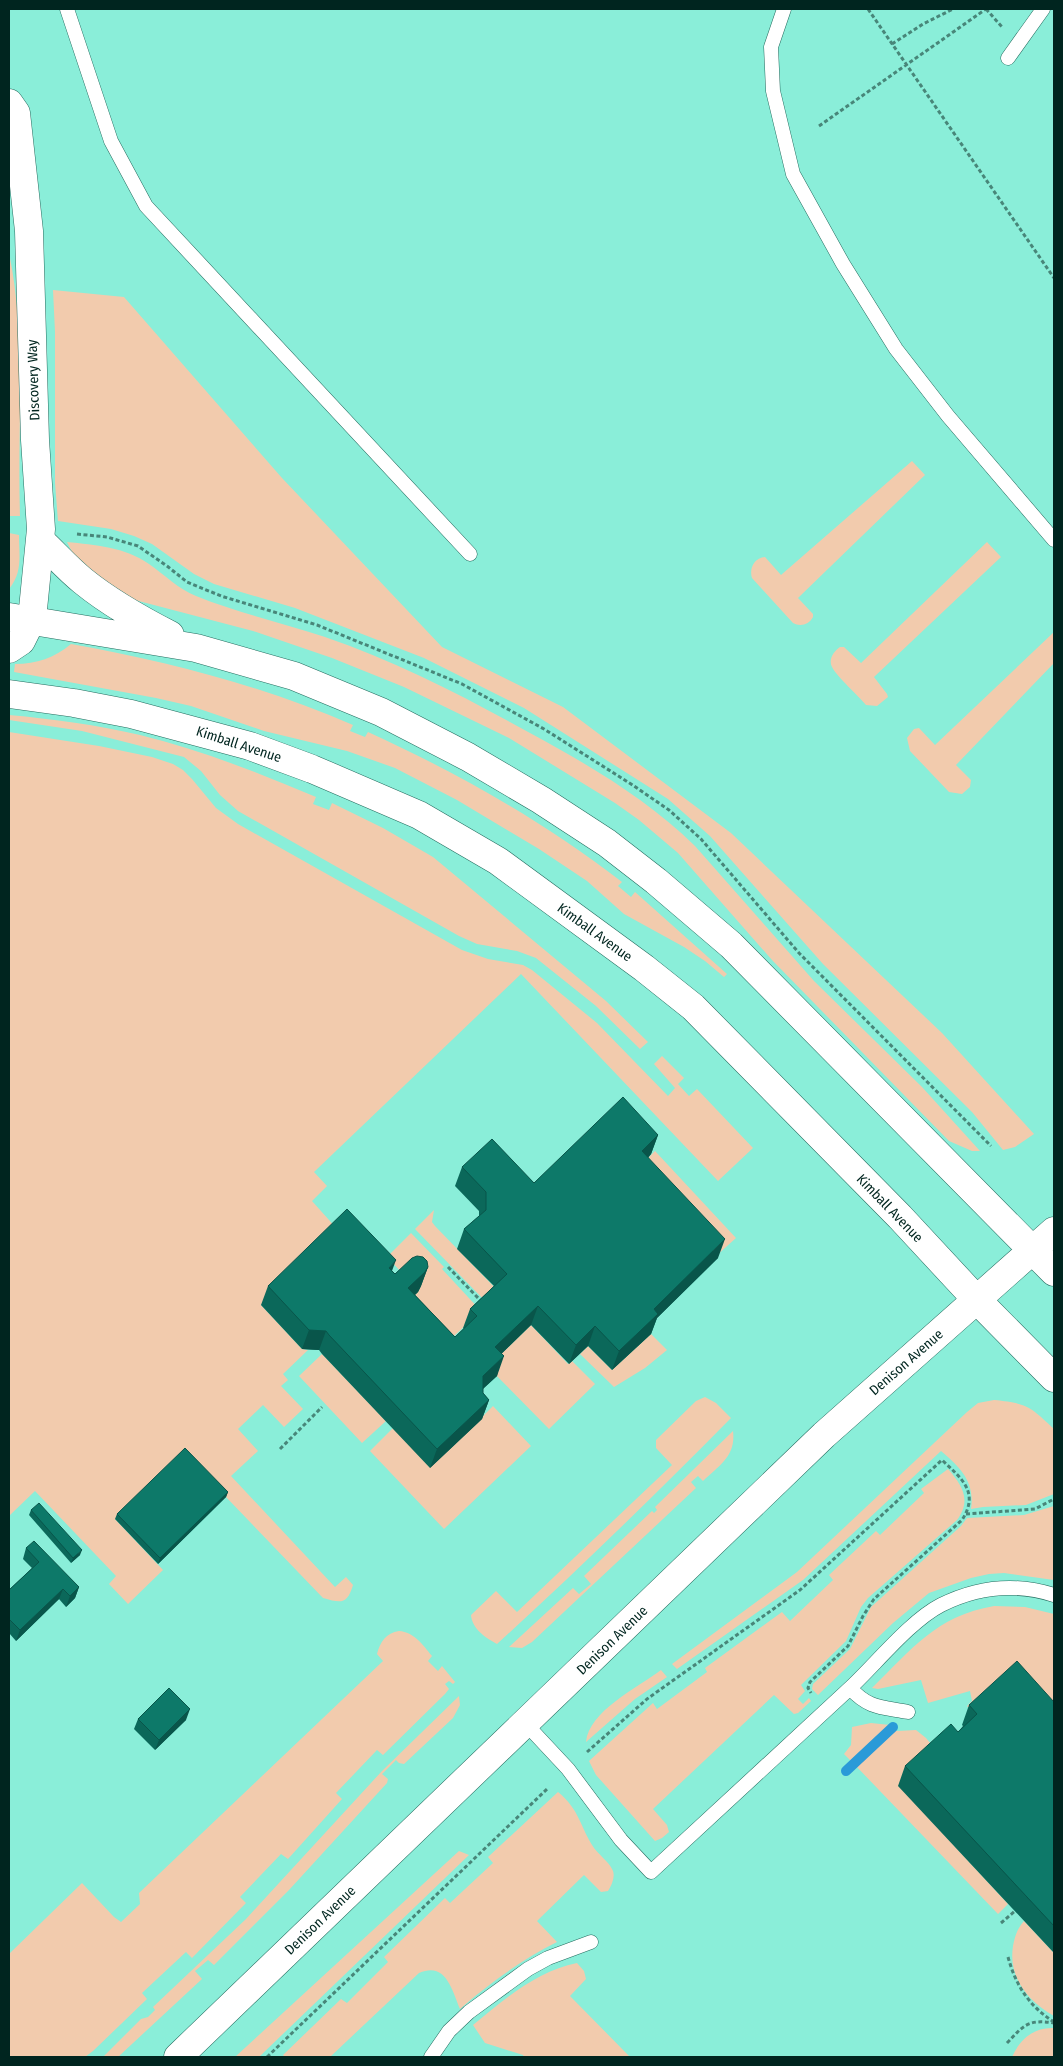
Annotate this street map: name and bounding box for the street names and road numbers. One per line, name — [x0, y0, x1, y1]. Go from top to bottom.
street label: Discovery Way — [24, 338, 43, 421]
street label: Kimball Avenue — [194, 723, 284, 766]
street label: Kimball Avenue — [554, 900, 636, 965]
street label: Kimball Avenue — [853, 1171, 927, 1246]
street label: Denison Avenue — [866, 1326, 947, 1399]
street label: Denison Avenue — [573, 1602, 651, 1678]
street label: Denison Avenue — [281, 1882, 359, 1958]

